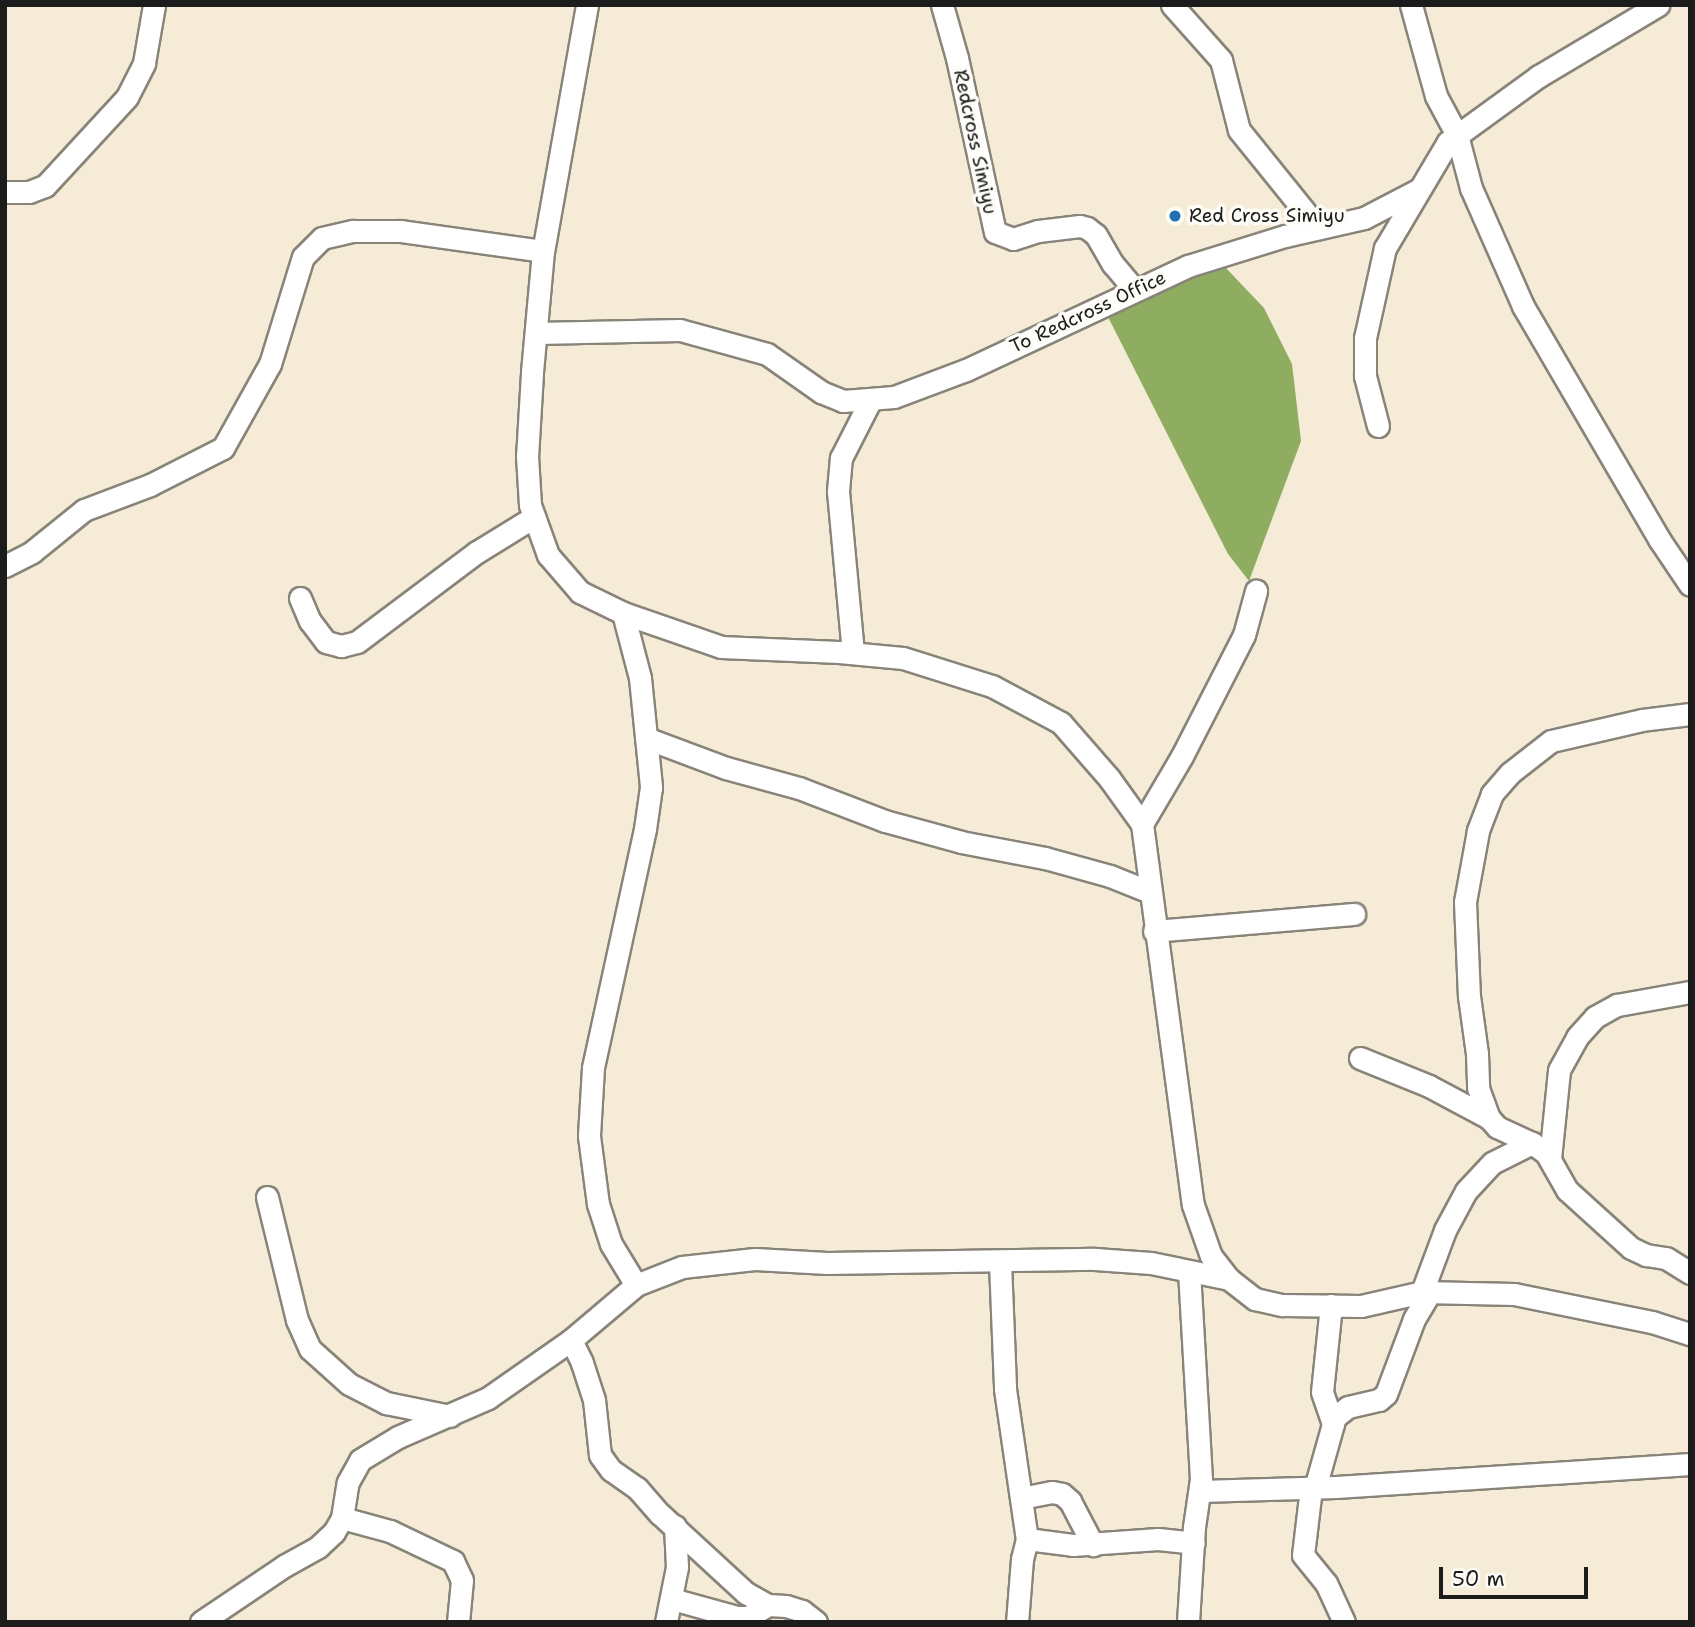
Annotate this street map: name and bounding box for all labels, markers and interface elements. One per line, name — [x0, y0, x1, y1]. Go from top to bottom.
street label: Redcross Simiyu — [949, 68, 1001, 216]
place label: Red Cross Simiyu — [1189, 205, 1345, 227]
marker: Red Cross Simiyu — [1167, 208, 1183, 224]
street label: To Redcross Office — [1006, 266, 1170, 358]
scale bar — [1443, 1554, 1592, 1598]
text: 50 m — [1452, 1565, 1505, 1593]

